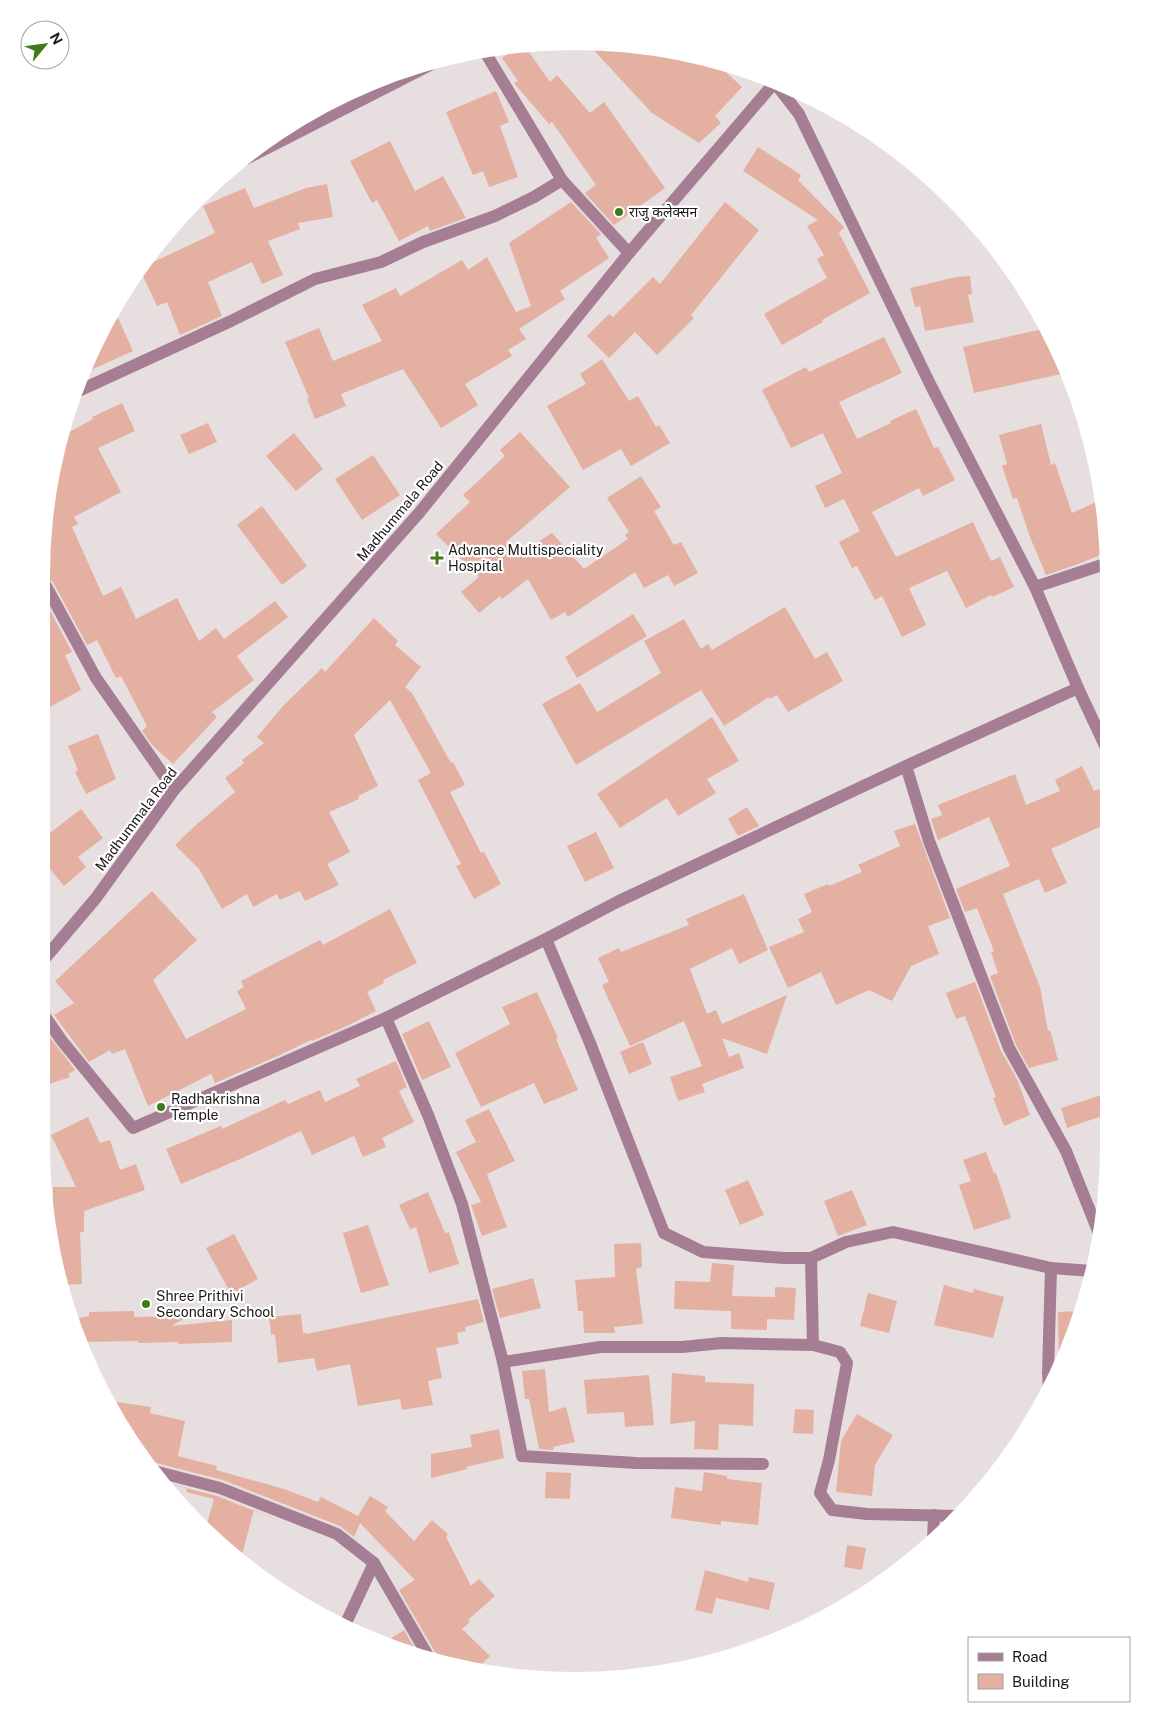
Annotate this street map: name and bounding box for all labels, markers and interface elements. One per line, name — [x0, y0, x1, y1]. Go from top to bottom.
north arrow — [20, 20, 70, 70]
text: N — [47, 30, 66, 47]
place label: राजु कलेक्सन — [629, 203, 697, 222]
marker: राजु कलेक्सन — [613, 206, 625, 218]
street label: Madhummala Road — [354, 458, 446, 564]
place label: Advance Multispeciality Hospital — [448, 542, 604, 574]
marker: Advance Multispeciality Hospital — [430, 551, 444, 565]
street label: Madhummala Road — [92, 764, 180, 874]
place label: Radhakrishna Temple — [171, 1091, 260, 1123]
marker: Radhakrishna Temple — [155, 1101, 167, 1113]
place label: Shree Prithivi Secondary School — [156, 1288, 275, 1320]
marker: Shree Prithivi Secondary School — [140, 1298, 152, 1310]
legend — [968, 1637, 1130, 1702]
text: Road — [1012, 1648, 1048, 1665]
text: Building — [1012, 1673, 1070, 1690]

